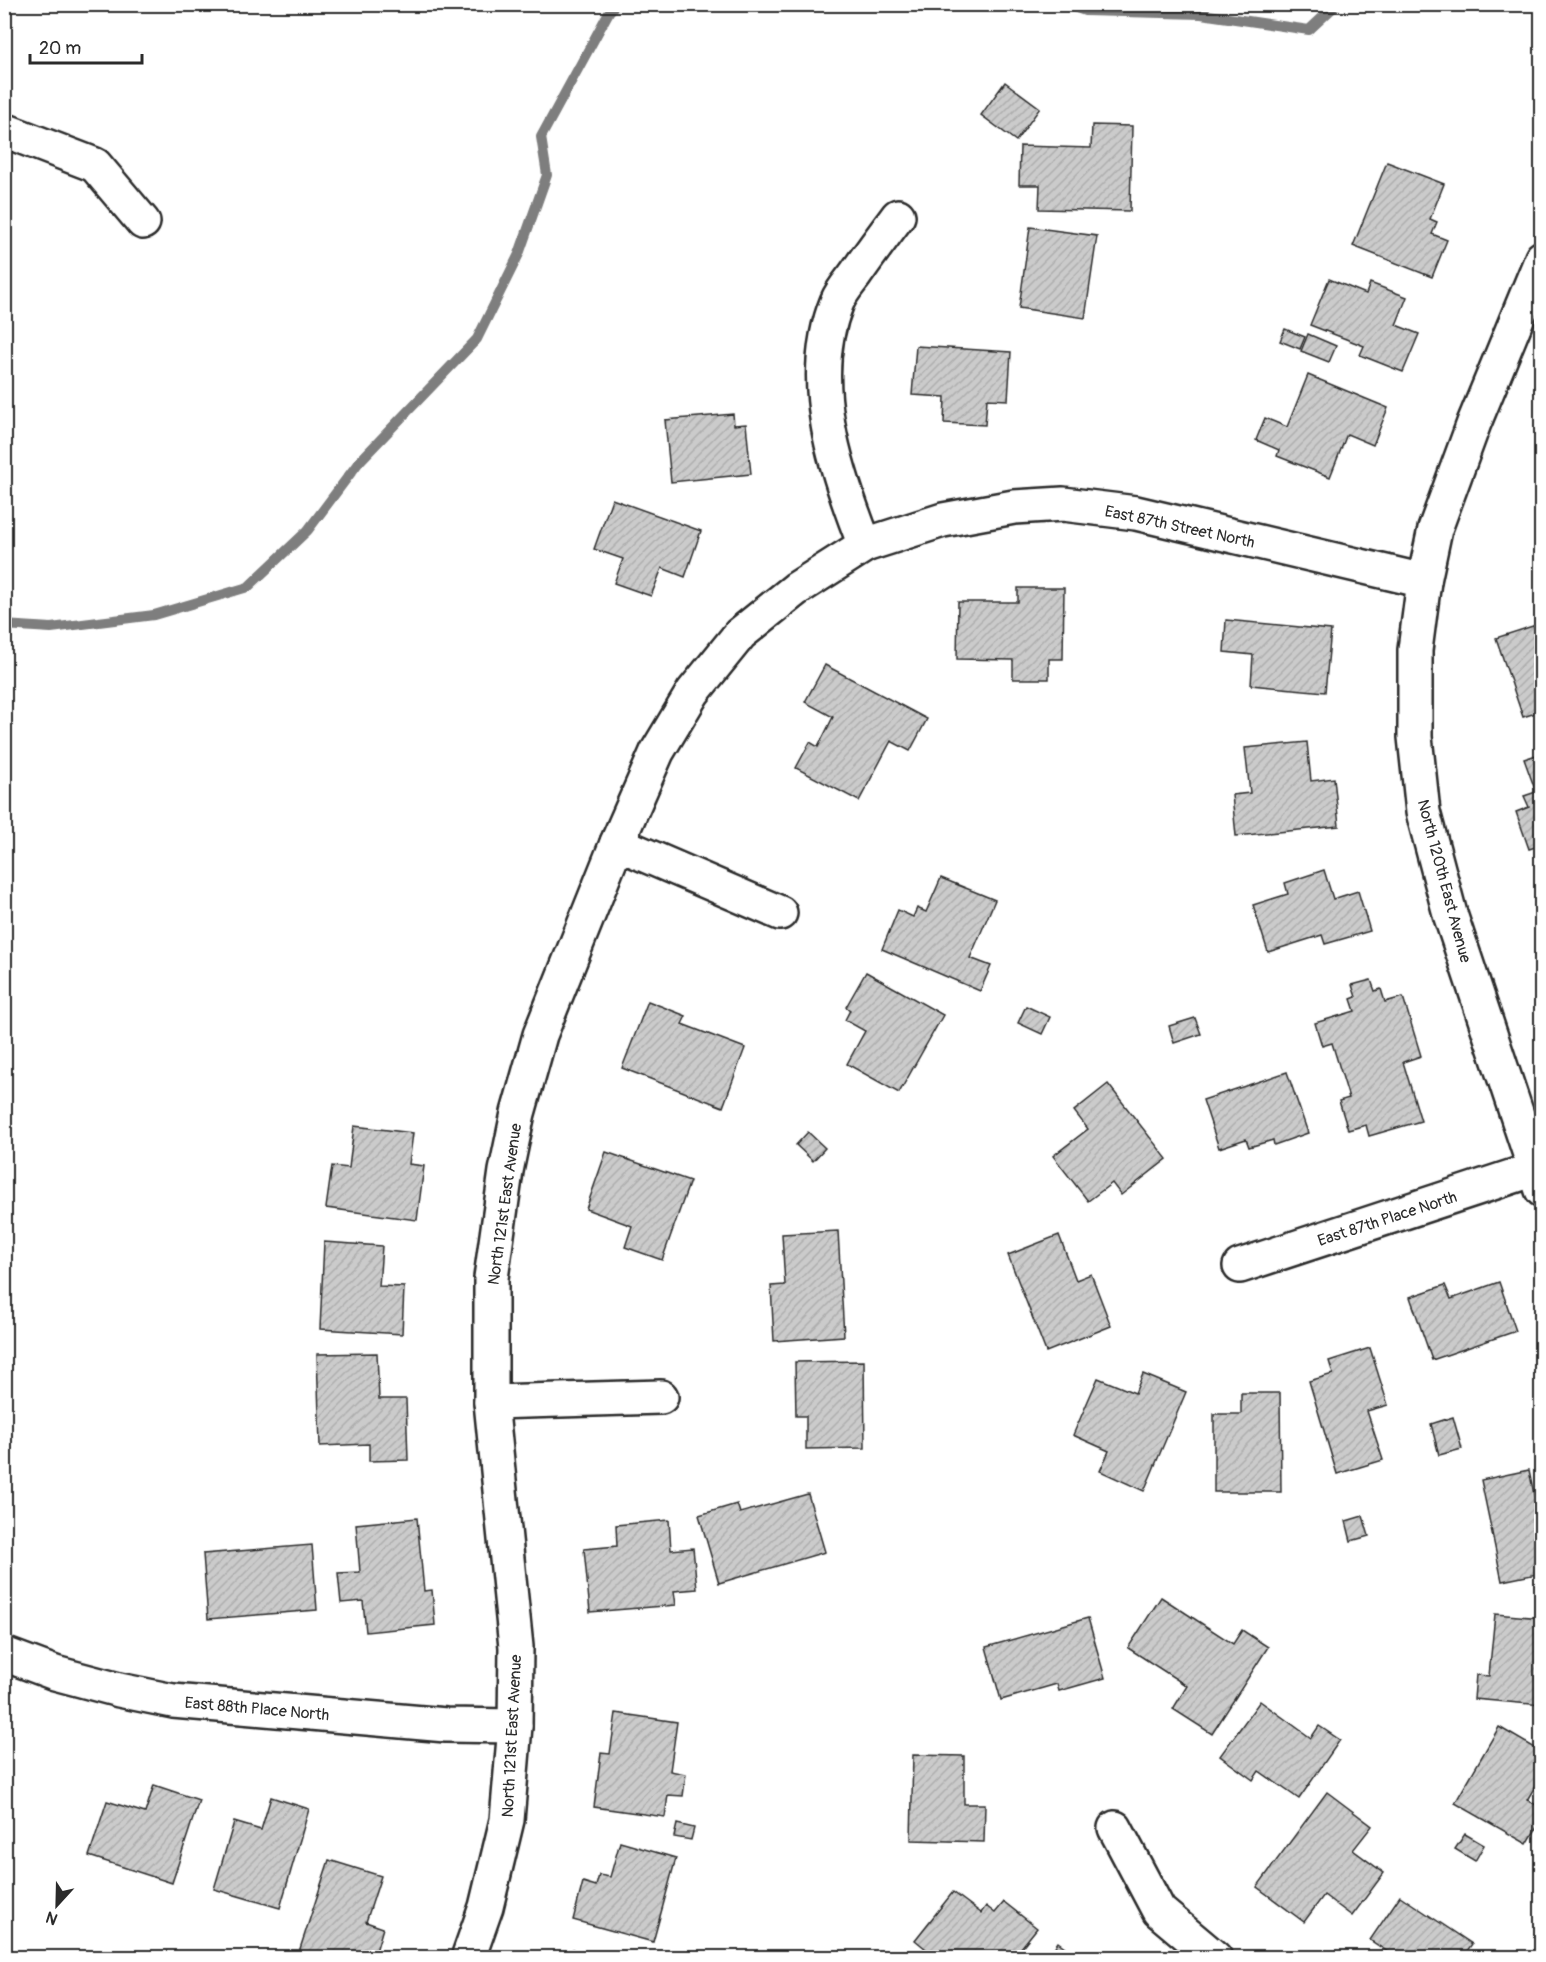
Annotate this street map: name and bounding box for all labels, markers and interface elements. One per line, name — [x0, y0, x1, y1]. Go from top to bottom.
scale bar — [30, 27, 142, 65]
text: 20 m — [39, 37, 81, 60]
street label: East 87th Street North — [1103, 501, 1257, 553]
street label: North 120th East Avenue — [1413, 797, 1475, 965]
street label: North 121st East Avenue — [484, 1122, 526, 1286]
street label: East 87th Place North — [1315, 1187, 1460, 1251]
street label: North 121st East Avenue — [498, 1654, 526, 1818]
street label: East 88th Place North — [184, 1693, 330, 1725]
north arrow — [27, 1875, 87, 1935]
text: N — [43, 1907, 61, 1929]

